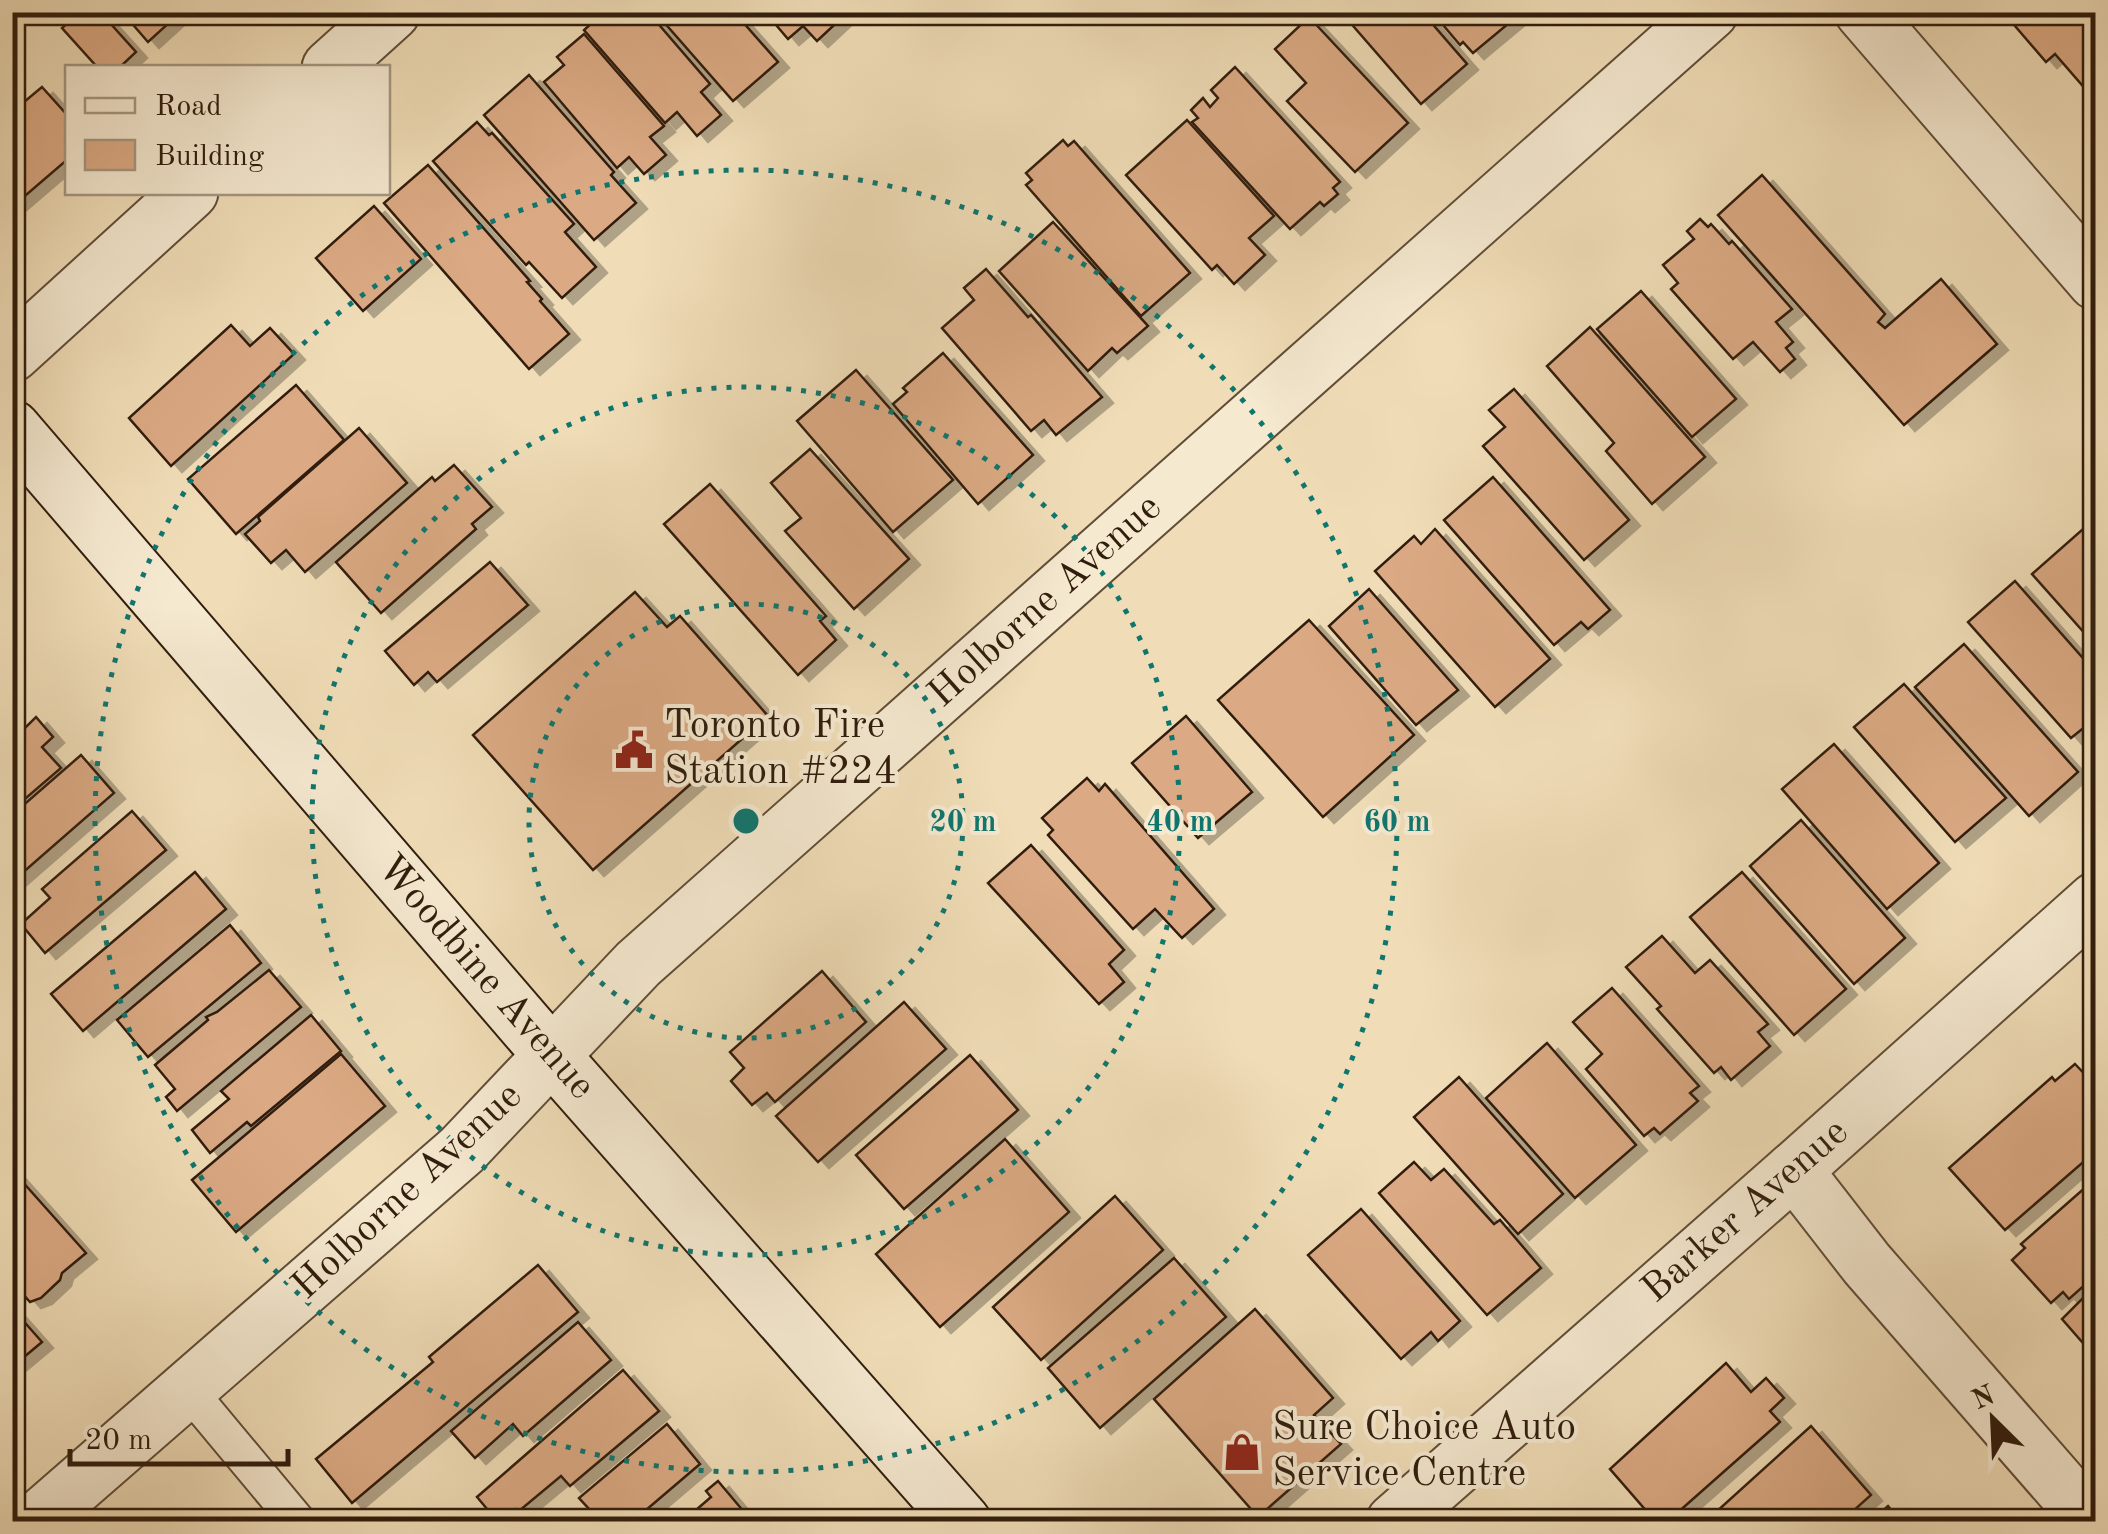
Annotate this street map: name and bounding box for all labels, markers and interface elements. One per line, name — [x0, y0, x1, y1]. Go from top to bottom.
legend — [65, 65, 390, 195]
text: Road — [155, 92, 222, 122]
text: Building — [155, 142, 264, 172]
street label: Holborne Avenue — [922, 488, 1170, 716]
place label: Toronto Fire Station #224 — [664, 707, 897, 793]
public building icon: Toronto Fire Station #224 — [613, 729, 655, 771]
centre of rings — [728, 803, 764, 839]
text: 20 m — [929, 808, 997, 838]
text: 40 m — [1146, 808, 1214, 838]
text: 60 m — [1363, 808, 1431, 838]
street label: Woodbine Avenue — [369, 848, 601, 1108]
street label: Holborne Avenue — [286, 1076, 530, 1308]
street label: Barker Avenue — [1636, 1112, 1856, 1312]
north arrow — [1943, 1369, 2043, 1469]
text: N — [1969, 1382, 2000, 1416]
scale bar — [70, 1404, 288, 1466]
place label: Sure Choice Auto Service Centre — [1272, 1409, 1576, 1495]
text: 20 m — [85, 1426, 152, 1456]
shop icon: Sure Choice Auto Service Centre — [1221, 1431, 1263, 1473]

